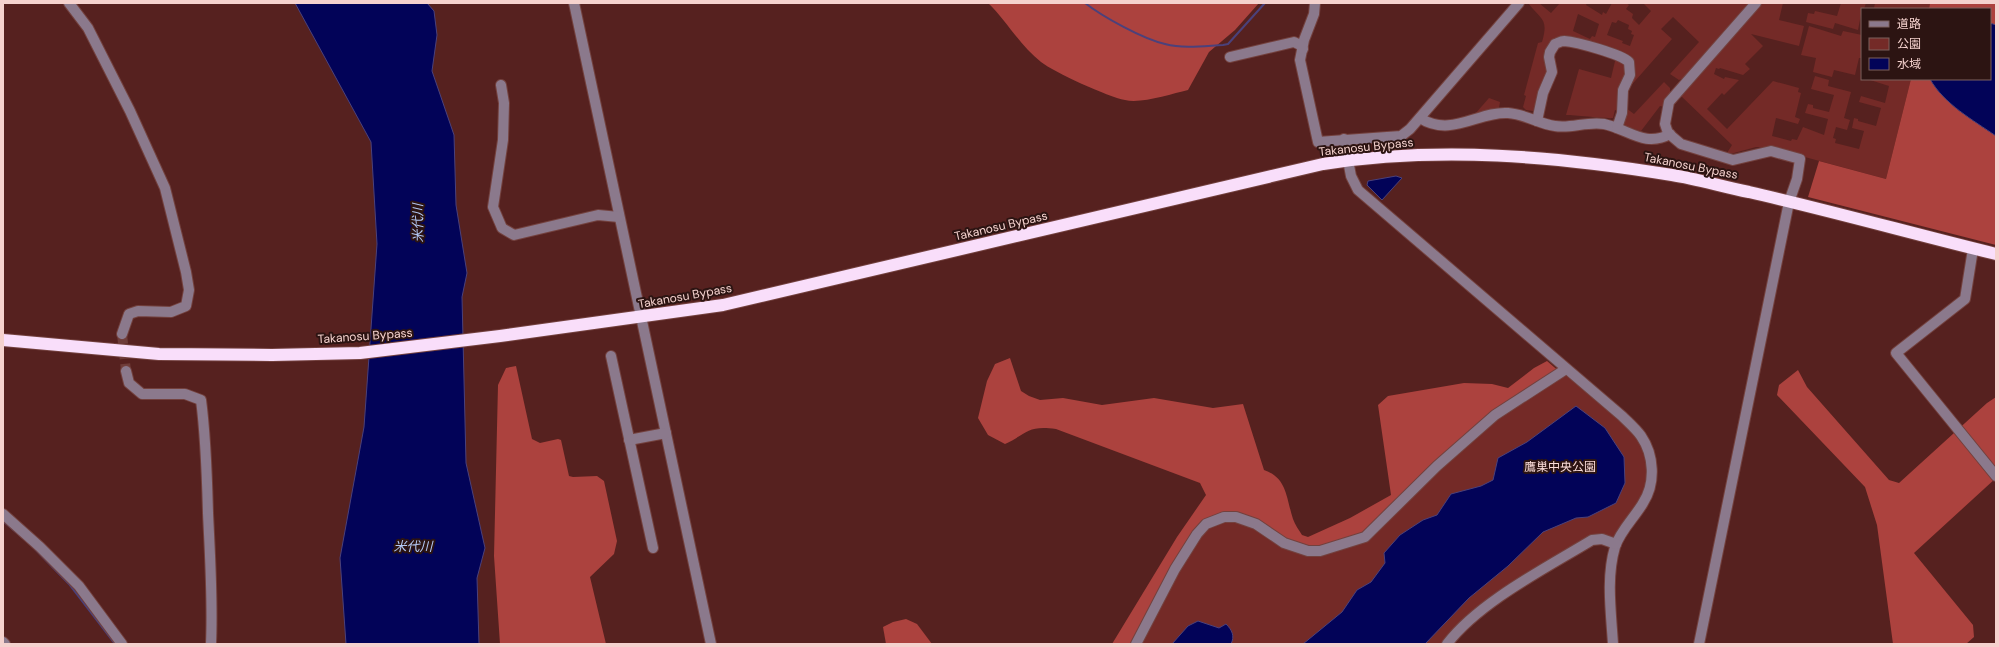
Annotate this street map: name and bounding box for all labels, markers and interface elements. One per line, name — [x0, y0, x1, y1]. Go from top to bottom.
legend — [1861, 8, 1991, 80]
text: 道路 — [1897, 16, 1921, 32]
text: 公園 — [1897, 36, 1921, 52]
text: 水域 — [1897, 56, 1921, 72]
street label: Takanosu Bypass — [1318, 134, 1414, 160]
street label: Takanosu Bypass — [1643, 149, 1739, 183]
water label: 米代川 — [409, 201, 427, 243]
street label: Takanosu Bypass — [953, 208, 1049, 244]
street label: Takanosu Bypass — [637, 280, 733, 312]
street label: Takanosu Bypass — [317, 325, 413, 347]
park label: 鷹巣中央公園 — [1524, 459, 1596, 475]
water label: 米代川 — [393, 538, 434, 555]

